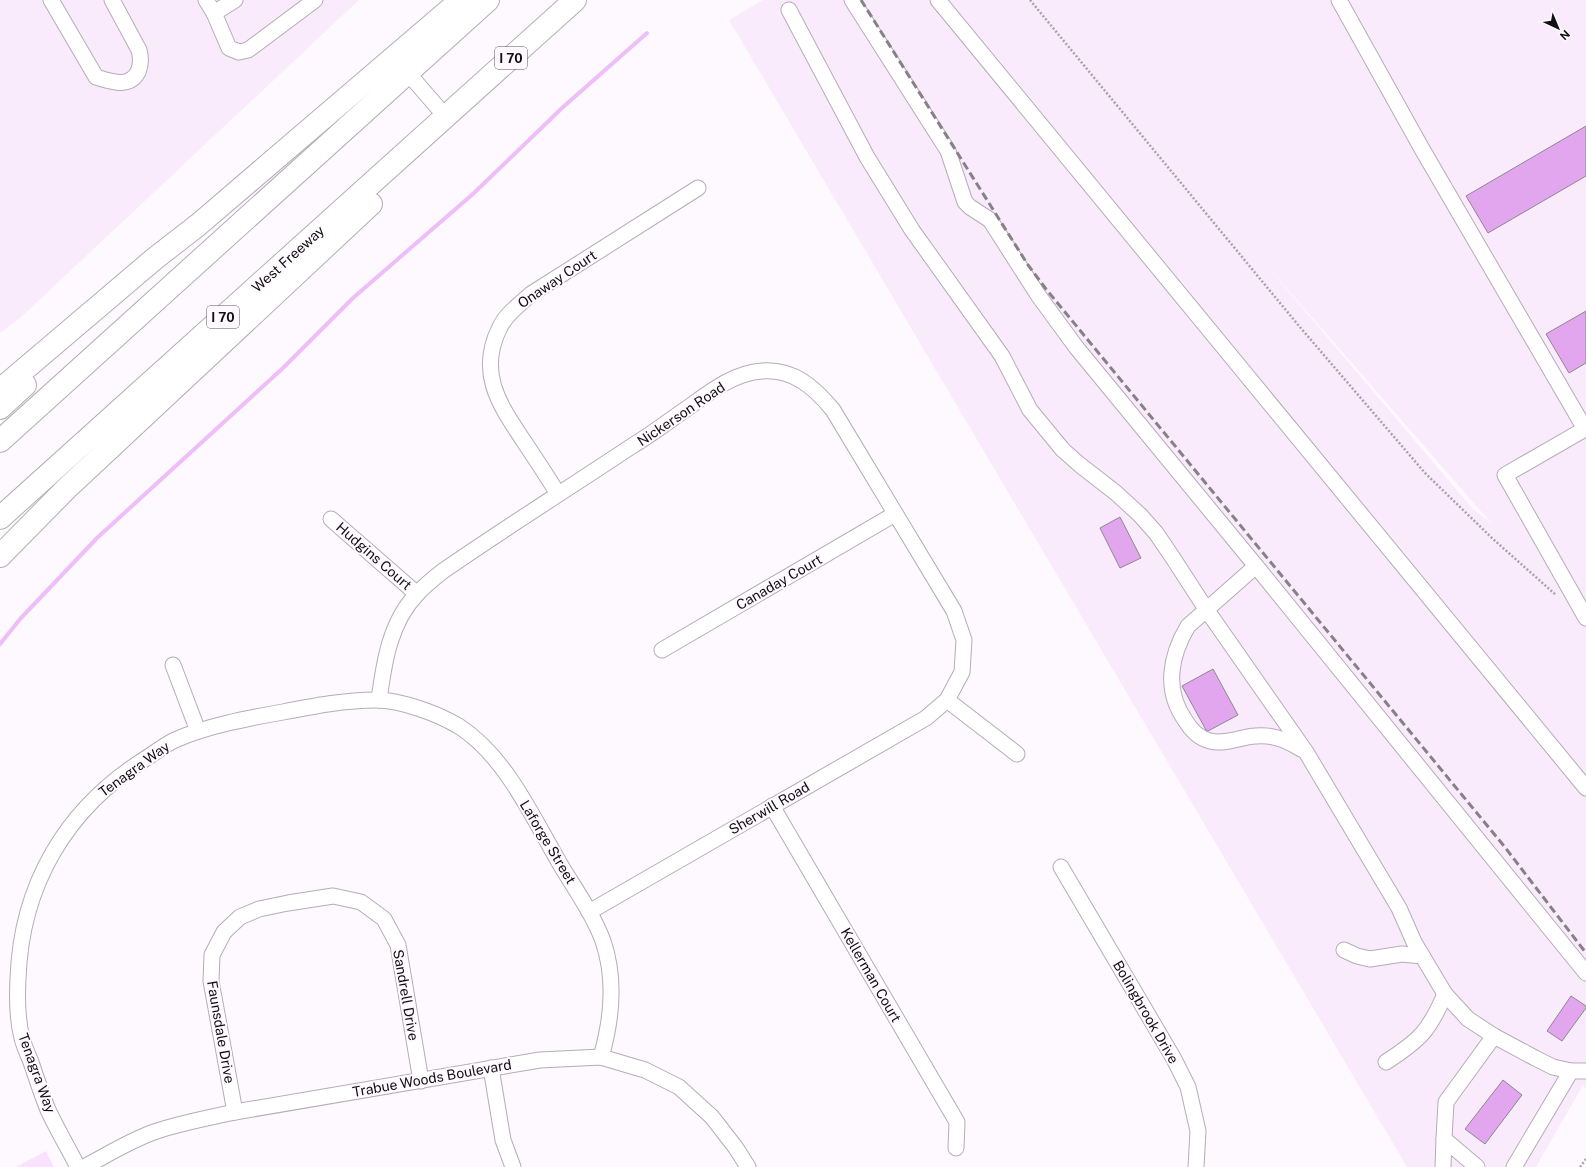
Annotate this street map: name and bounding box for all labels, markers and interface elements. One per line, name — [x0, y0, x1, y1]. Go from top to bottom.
north arrow — [1538, 8, 1578, 48]
text: N — [1558, 28, 1572, 42]
road number: I 70 — [495, 47, 527, 69]
street label: West Freeway — [249, 222, 328, 296]
street label: Onaway Court — [515, 247, 599, 311]
road number: I 70 — [207, 306, 239, 328]
street label: Nickerson Road — [634, 379, 728, 449]
street label: Hudgins Court — [333, 519, 415, 593]
street label: Canaday Court — [733, 551, 825, 613]
street label: Tenagra Way — [95, 738, 173, 800]
street label: Sherwill Road — [726, 778, 812, 838]
street label: Laforge Street — [517, 797, 579, 887]
street label: Kellerman Court — [838, 925, 904, 1025]
street label: Sandrell Drive — [390, 948, 422, 1042]
street label: Bolingbrook Drive — [1110, 958, 1182, 1066]
street label: Faunsdale Drive — [204, 979, 238, 1085]
street label: Tenagra Way — [15, 1031, 59, 1115]
street label: Trabue Woods Boulevard — [351, 1056, 513, 1100]

